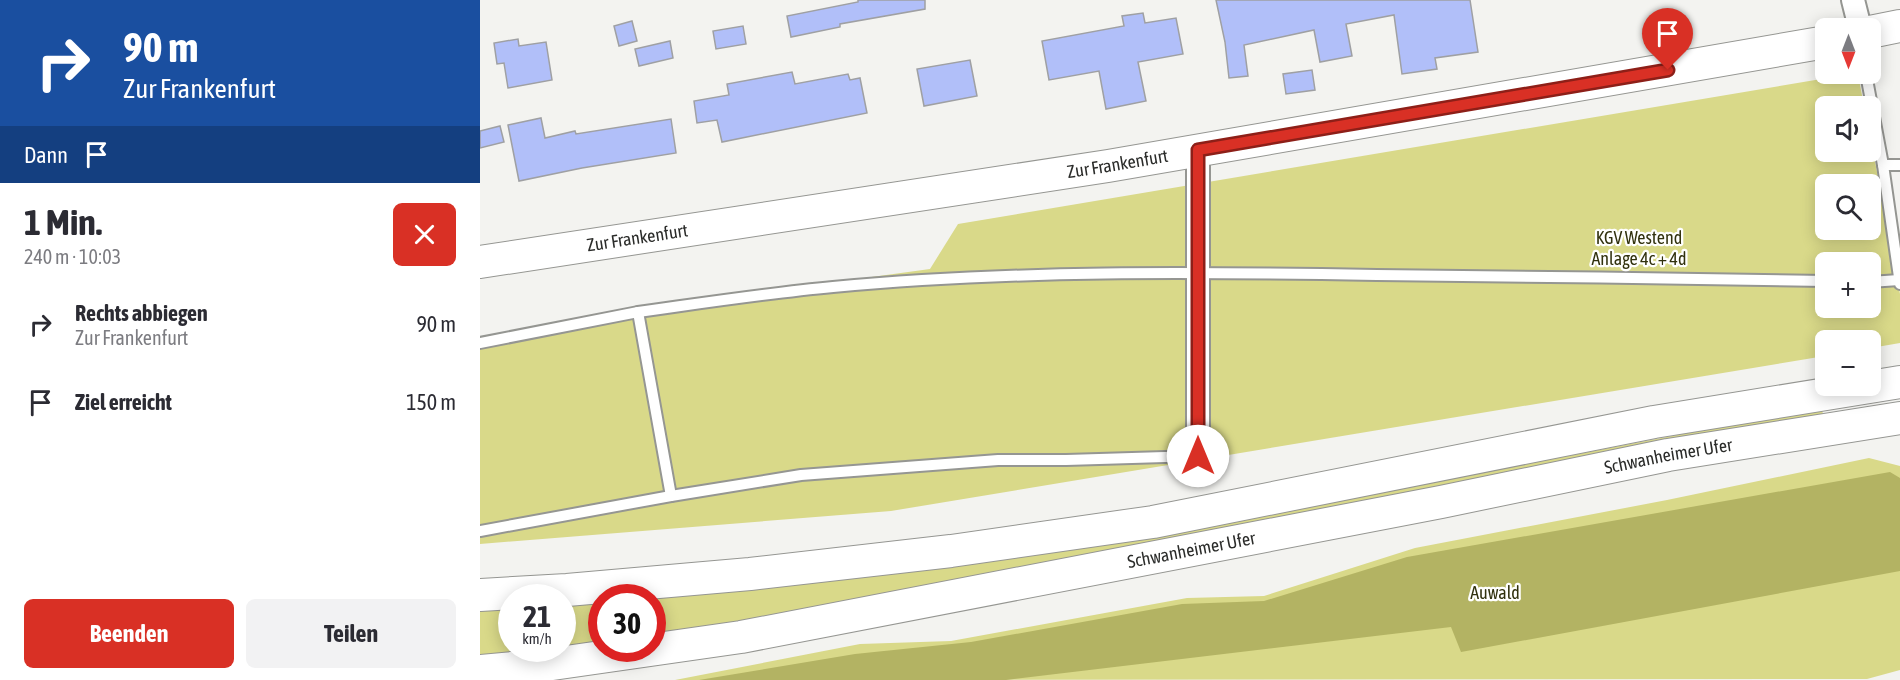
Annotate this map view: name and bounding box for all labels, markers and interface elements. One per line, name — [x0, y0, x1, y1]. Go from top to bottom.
pin — [1642, 8, 1693, 70]
icon: arrive — [1651, 17, 1684, 50]
north arrow — [1815, 18, 1881, 84]
map controls — [1815, 18, 1881, 396]
text: 90 m — [123, 23, 198, 71]
icon: right — [24, 24, 102, 102]
text: Zur Frankenfurt — [123, 73, 276, 104]
button: sound — [1815, 96, 1881, 162]
icon: arrive — [80, 138, 113, 171]
text: Dann — [24, 142, 68, 168]
street label: Zur Frankenfurt — [1065, 145, 1170, 182]
button: search — [1815, 174, 1881, 240]
text: 1 Min. — [24, 201, 102, 243]
button: close — [393, 203, 456, 266]
street label: Zur Frankenfurt — [585, 219, 689, 256]
park label: KGV Westend Anlage 4c + 4d — [1591, 227, 1687, 269]
text: 240 m · 10:03 — [24, 245, 121, 268]
button: + — [1815, 252, 1881, 318]
text: Rechts abbiegen — [75, 300, 208, 326]
icon: right — [24, 308, 57, 341]
text: 90 m — [416, 311, 456, 337]
text: Zur Frankenfurt — [75, 326, 188, 349]
button: − — [1815, 330, 1881, 396]
icon: arrive — [24, 386, 57, 419]
text: Ziel erreicht — [75, 389, 172, 415]
text: 150 m — [406, 389, 456, 415]
position arrow — [1166, 424, 1230, 488]
street label: Schwanheimer Ufer — [1602, 434, 1734, 478]
street label: Schwanheimer Ufer — [1126, 527, 1258, 572]
park label: Auwald — [1470, 582, 1520, 603]
speed limit sign: 30 — [588, 584, 666, 662]
button: Beenden — [24, 599, 234, 668]
button: Teilen — [246, 599, 456, 668]
text: 21 — [523, 599, 551, 633]
text: km/h — [522, 630, 552, 647]

